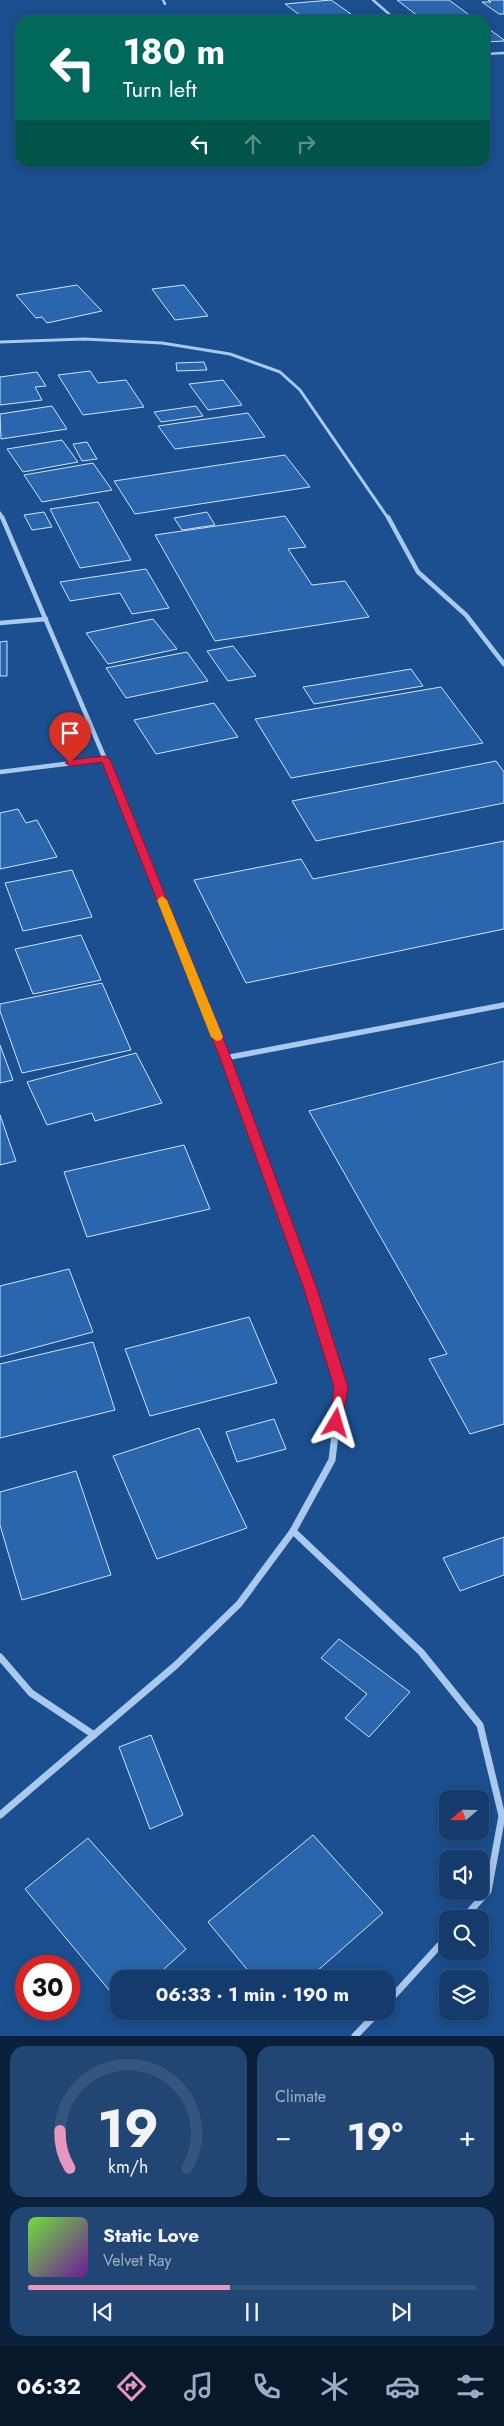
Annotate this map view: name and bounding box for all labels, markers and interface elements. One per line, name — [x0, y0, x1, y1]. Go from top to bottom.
text: 180 m — [123, 27, 225, 77]
icon: left — [40, 35, 105, 100]
text: Turn left — [123, 73, 197, 105]
icon: left — [186, 130, 214, 158]
icon: ahead — [239, 130, 267, 158]
icon: right — [292, 130, 320, 158]
pin — [49, 712, 91, 763]
icon: arrive — [56, 719, 84, 747]
position arrow — [309, 1396, 361, 1448]
north arrow — [439, 1790, 489, 1840]
map controls — [439, 1790, 489, 2020]
button: sound — [439, 1850, 489, 1900]
button: search — [439, 1910, 489, 1960]
speed limit sign: 30 — [15, 1955, 80, 2020]
button: layers — [439, 1970, 489, 2020]
text: 06:33 · 1 min · 190 m — [156, 1981, 349, 2008]
text: Climate — [275, 2085, 326, 2108]
text: 19 — [98, 2091, 159, 2167]
text: 19° — [347, 2109, 403, 2164]
text: − — [275, 2116, 292, 2157]
text: + — [459, 2116, 476, 2157]
text: km/h — [108, 2154, 149, 2180]
text: Static Love — [103, 2222, 199, 2249]
text: Velvet Ray — [103, 2249, 172, 2272]
icon: previous — [89, 2298, 117, 2326]
icon: pause — [238, 2298, 266, 2326]
icon: next — [387, 2298, 415, 2326]
icon: directions — [114, 2369, 149, 2404]
icon: music — [181, 2369, 216, 2404]
icon: phone — [249, 2369, 284, 2404]
icon: climate — [317, 2369, 352, 2404]
icon: car — [385, 2369, 420, 2404]
icon: filters — [453, 2369, 488, 2404]
text: 06:32 — [16, 2370, 81, 2402]

